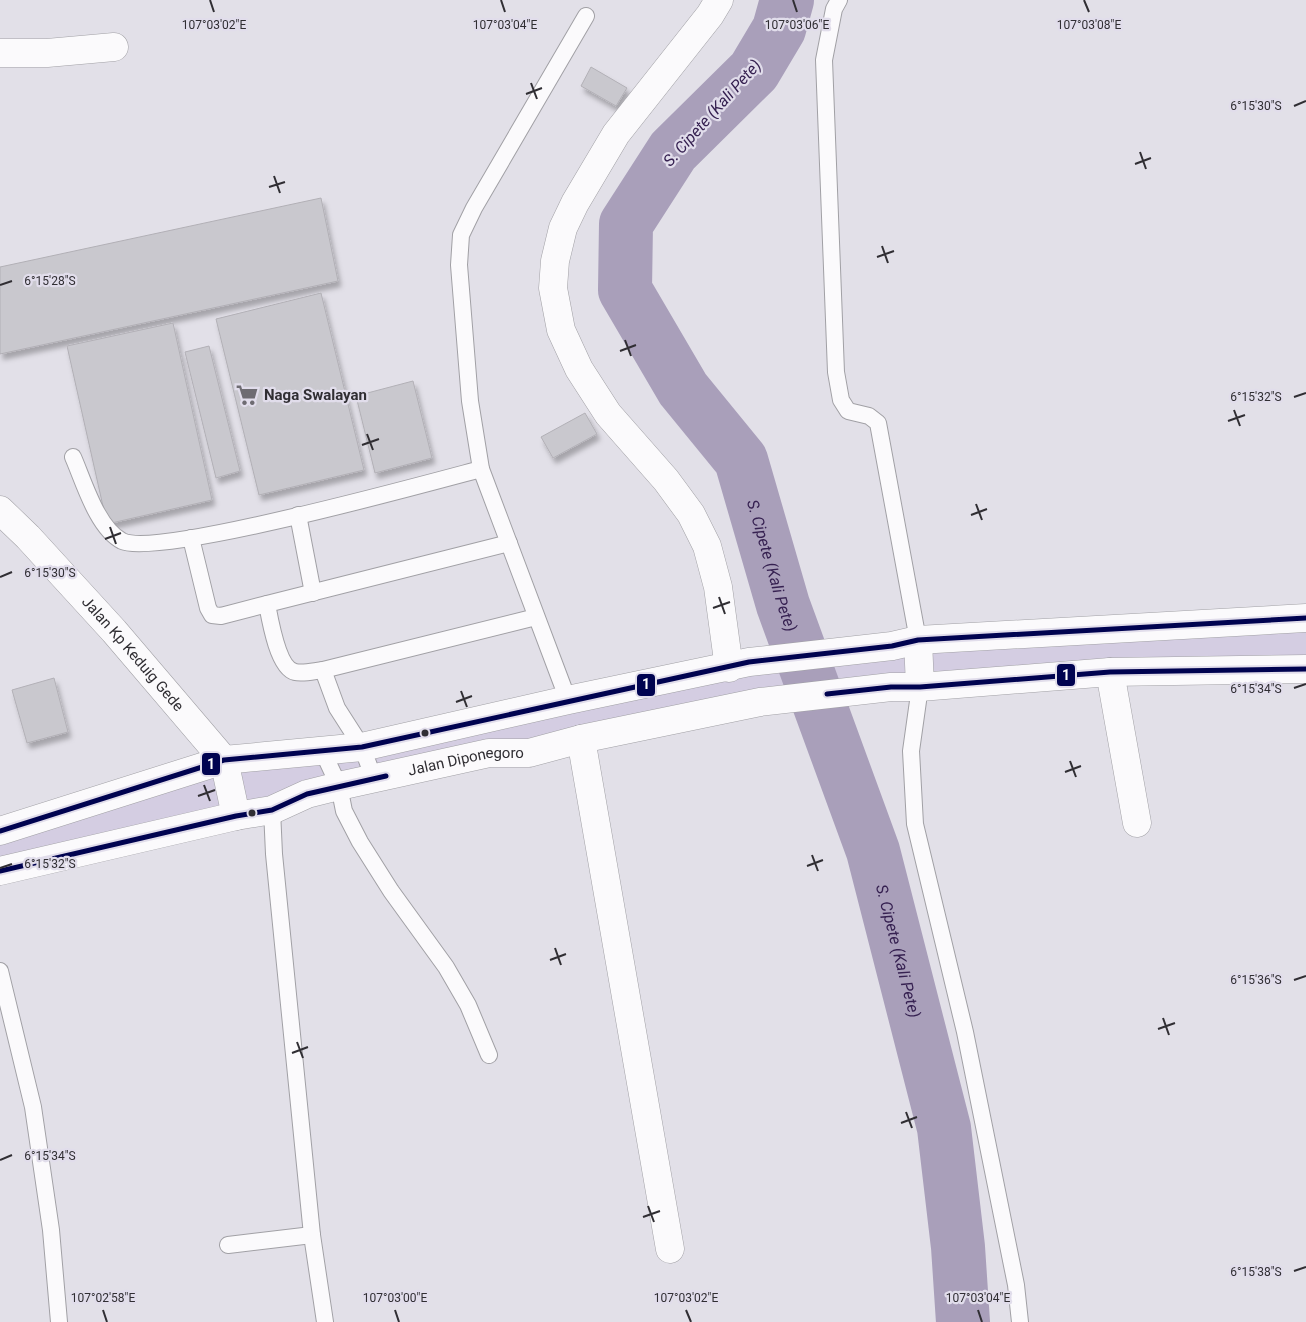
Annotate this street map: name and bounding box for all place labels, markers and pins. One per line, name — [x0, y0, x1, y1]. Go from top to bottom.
supermarket icon: Naga Swalayan — [234, 382, 260, 408]
place label: Naga Swalayan — [264, 386, 367, 404]
unlabelled marker — [420, 728, 430, 738]
unlabelled marker — [247, 808, 257, 818]

